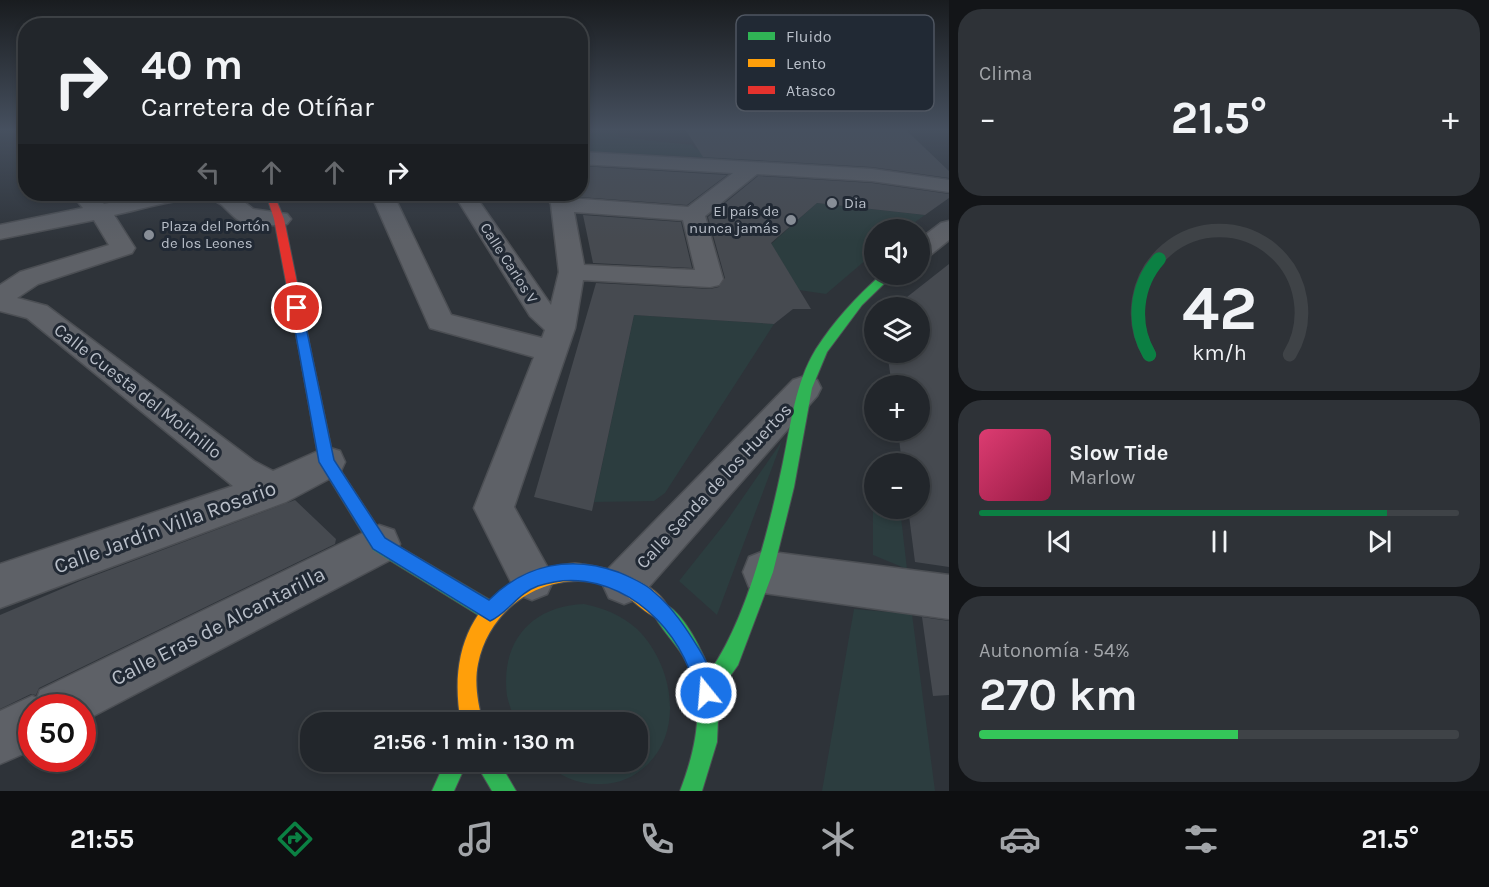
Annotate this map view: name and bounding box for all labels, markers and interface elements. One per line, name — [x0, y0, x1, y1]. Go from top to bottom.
legend — [736, 15, 934, 111]
text: Fluido — [786, 27, 832, 46]
text: 40 m — [141, 40, 243, 90]
icon: right — [42, 42, 120, 120]
text: Lento — [786, 54, 826, 73]
text: Clima — [979, 62, 1033, 85]
text: Atasco — [786, 81, 835, 100]
text: Carretera de Otíñar — [141, 91, 374, 123]
text: 21.5° — [1171, 92, 1267, 144]
text: − — [979, 99, 996, 137]
text: + — [1442, 99, 1459, 137]
icon: left — [192, 156, 225, 189]
icon: ahead — [255, 156, 288, 189]
icon: ahead — [318, 156, 351, 189]
icon: right — [381, 156, 414, 189]
place label: Dia — [844, 194, 867, 212]
marker: Dia — [825, 196, 839, 210]
place label: El país de nunca jamás — [689, 202, 779, 237]
marker: El país de nunca jamás — [784, 213, 798, 227]
place label: Plaza del Portón de los Leones — [161, 217, 270, 252]
street label: Calle Carlos V — [476, 219, 542, 307]
map controls — [864, 219, 930, 519]
button: sound — [864, 219, 930, 285]
marker: Plaza del Portón de los Leones — [142, 228, 156, 242]
text: 42 — [1182, 272, 1256, 345]
pin — [271, 282, 322, 333]
icon: arrive — [280, 291, 313, 324]
button: layers — [864, 297, 930, 363]
street label: Calle Cuesta del Molinillo — [50, 319, 226, 463]
text: km/h — [1192, 340, 1246, 365]
button: + — [864, 375, 930, 441]
street label: Calle Senda de los Huertos — [632, 399, 796, 573]
text: Slow Tide — [1069, 440, 1169, 466]
button: − — [864, 453, 930, 519]
text: Marlow — [1069, 466, 1135, 489]
street label: Calle Jardín Villa Rosario — [51, 476, 279, 578]
icon: previous — [1043, 525, 1076, 558]
icon: pause — [1203, 525, 1236, 558]
icon: next — [1363, 525, 1396, 558]
street label: Calle Eras de Alcantarilla — [107, 562, 329, 690]
text: Autonomía · 54% — [979, 639, 1130, 662]
position arrow — [674, 661, 738, 725]
text: 270 km — [979, 669, 1138, 721]
speed limit sign: 50 — [18, 694, 96, 772]
text: 21:56 · 1 min · 130 m — [373, 729, 575, 755]
icon: directions — [274, 818, 316, 860]
icon: music — [455, 818, 497, 860]
icon: phone — [636, 818, 678, 860]
icon: climate — [817, 818, 859, 860]
icon: car — [999, 818, 1041, 860]
icon: filters — [1180, 818, 1222, 860]
text: 21:55 — [70, 823, 134, 855]
text: 21.5° — [1361, 823, 1419, 855]

